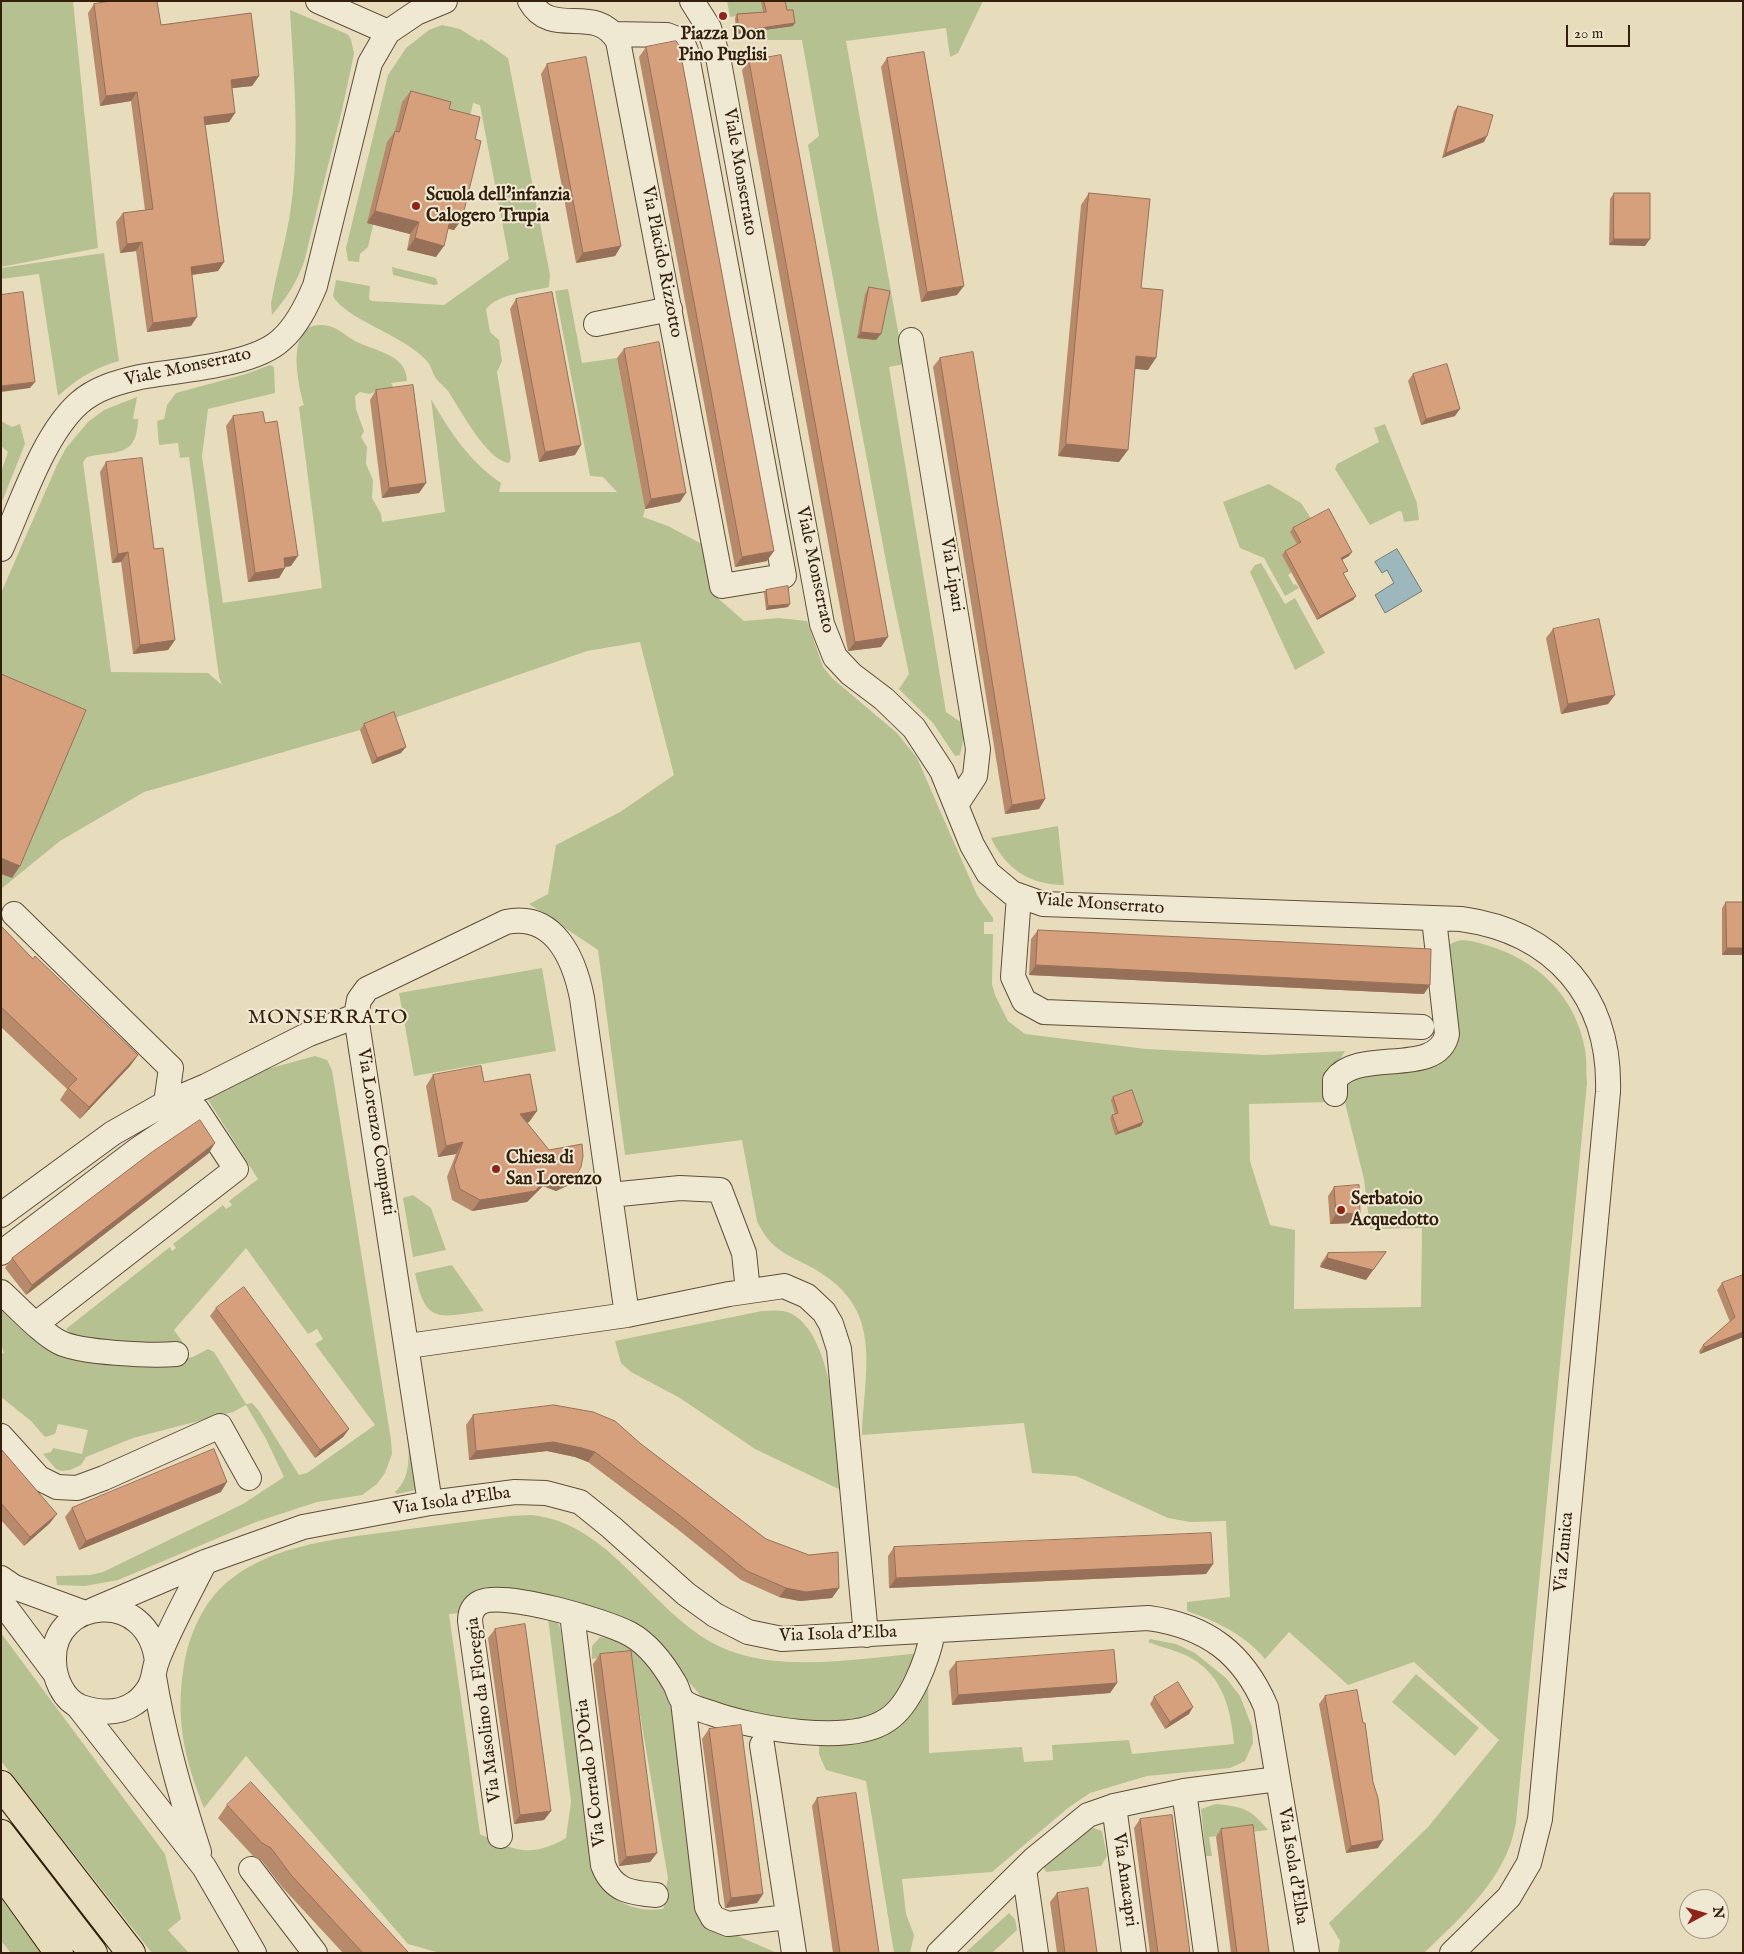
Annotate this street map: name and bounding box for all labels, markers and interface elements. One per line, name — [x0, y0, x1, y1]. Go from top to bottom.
marker: Piazza Don Pino Puglisi — [717, 10, 729, 22]
scale bar — [1569, 15, 1633, 47]
place label: Piazza Don Pino Puglisi — [679, 24, 767, 66]
text: 20 m — [1574, 24, 1603, 43]
street label: Viale Monserrato — [717, 107, 761, 237]
street label: Via Placido Rizzotto — [636, 184, 686, 340]
place label: Scuola dell'infanzia Calogero Trupia — [426, 185, 570, 228]
marker: Scuola dell'infanzia Calogero Trupia — [410, 200, 422, 212]
street label: Viale Monserrato — [123, 344, 253, 392]
street label: Viale Monserrato — [790, 505, 838, 635]
street label: Via Lipari — [934, 536, 968, 614]
street label: Viale Monserrato — [1035, 890, 1165, 920]
district label: MONSERRATO — [247, 1007, 409, 1031]
street label: Via Lorenzo Compatti — [351, 1047, 399, 1217]
place label: Chiesa di San Lorenzo — [506, 1148, 602, 1190]
marker: Chiesa di San Lorenzo — [490, 1163, 502, 1175]
place label: Serbatoio Acquedotto — [1351, 1189, 1439, 1232]
marker: Serbatoio Acquedotto — [1335, 1204, 1347, 1216]
street label: Via Isola d'Elba — [392, 1483, 512, 1521]
street label: Via Zunica — [1551, 1511, 1579, 1593]
street label: Via Masolino da Floregia — [463, 1616, 507, 1804]
street label: Via Isola d'Elba — [779, 1622, 897, 1648]
street label: Via Corrado D'Oria — [572, 1698, 612, 1848]
street label: Via Isola d'Elba — [1272, 1806, 1312, 1926]
street label: Via Anacapri — [1107, 1832, 1141, 1928]
north arrow — [1679, 1889, 1729, 1939]
text: N — [1708, 1906, 1728, 1920]

